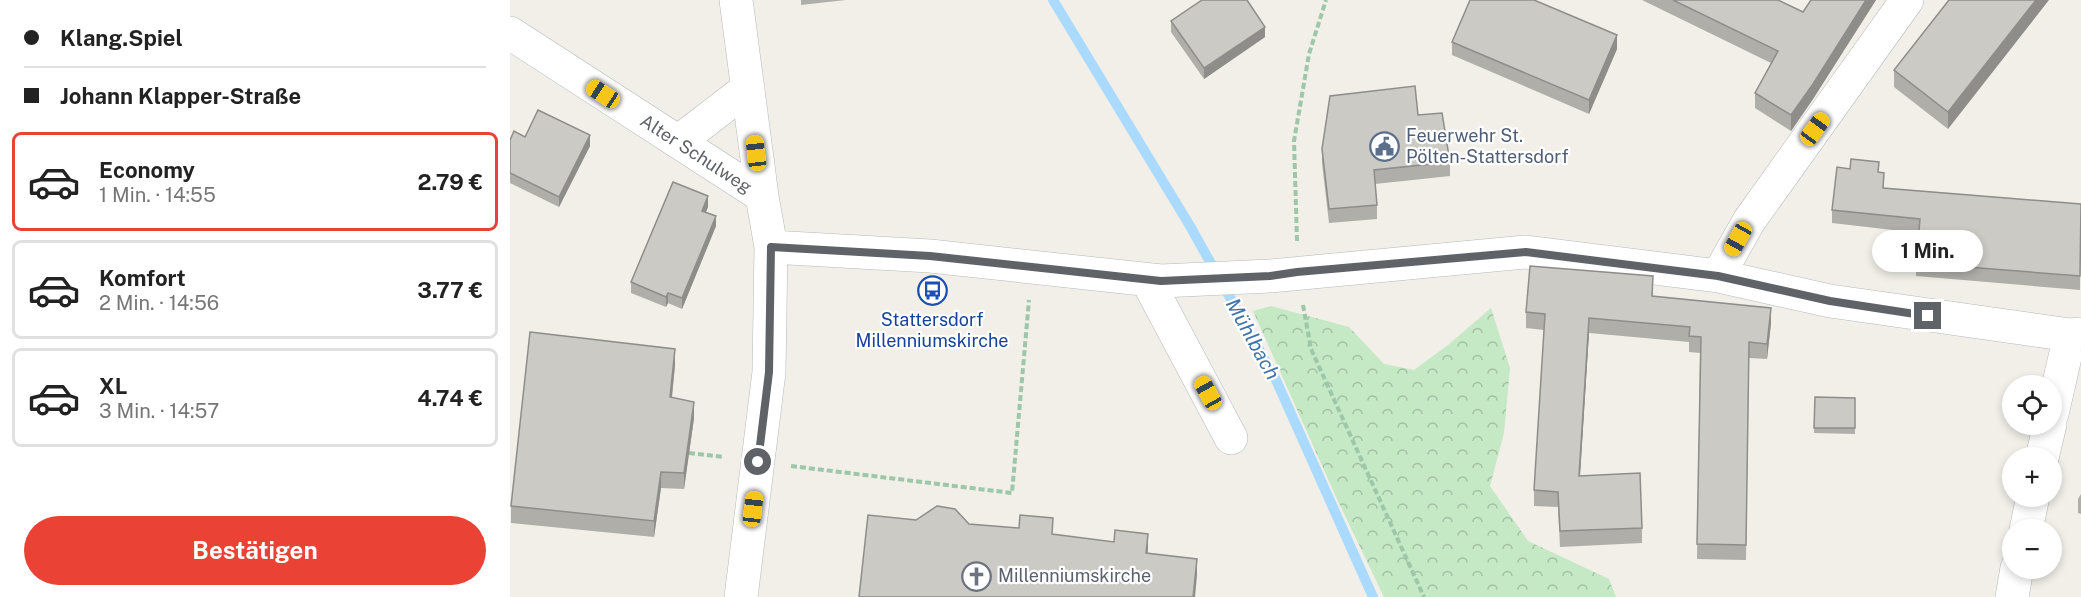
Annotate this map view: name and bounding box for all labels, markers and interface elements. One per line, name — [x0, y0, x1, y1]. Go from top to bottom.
text: Klang.Spiel — [60, 25, 183, 51]
car — [583, 77, 623, 111]
text: Johann Klapper-Straße — [60, 83, 301, 109]
car — [1797, 109, 1833, 149]
street label: Alter Schulweg — [637, 110, 756, 197]
place label: Feuerwehr St. Pölten-Stattersdorf — [1406, 125, 1569, 167]
public building icon: Feuerwehr St. Pölten-Stattersdorf — [1369, 130, 1401, 162]
car — [745, 134, 767, 172]
icon: car — [27, 155, 81, 209]
text: Economy — [99, 157, 195, 183]
text: 2.79 € — [418, 169, 483, 195]
text: 1 Min. · 14:55 — [99, 183, 216, 207]
car — [1721, 219, 1755, 259]
callout: 1 Min. — [1872, 229, 1984, 271]
text: 1 Min. — [1900, 239, 1955, 263]
icon: car — [27, 263, 81, 317]
text: Komfort — [99, 265, 186, 291]
bus stop icon: Stattersdorf Millenniumskirche — [916, 275, 948, 307]
text: 3.77 € — [417, 277, 483, 303]
text: 2 Min. · 14:56 — [99, 291, 219, 315]
water label: Mühlbach — [1221, 294, 1285, 384]
route end — [1914, 302, 1941, 329]
place label: Stattersdorf Millenniumskirche — [855, 309, 1009, 351]
icon: car — [27, 371, 81, 425]
text: XL — [99, 373, 127, 399]
car — [1191, 373, 1225, 413]
map controls — [2002, 375, 2062, 579]
button: locate — [2002, 375, 2062, 435]
text: 4.74 € — [417, 385, 483, 411]
text: 3 Min. · 14:57 — [99, 399, 219, 423]
button: + — [2002, 447, 2062, 507]
route start — [744, 448, 771, 475]
car — [742, 490, 764, 528]
button: Bestätigen — [24, 516, 486, 585]
button: − — [2002, 519, 2062, 579]
church icon: Millenniumskirche — [961, 560, 993, 592]
place label: Millenniumskirche — [998, 565, 1151, 586]

